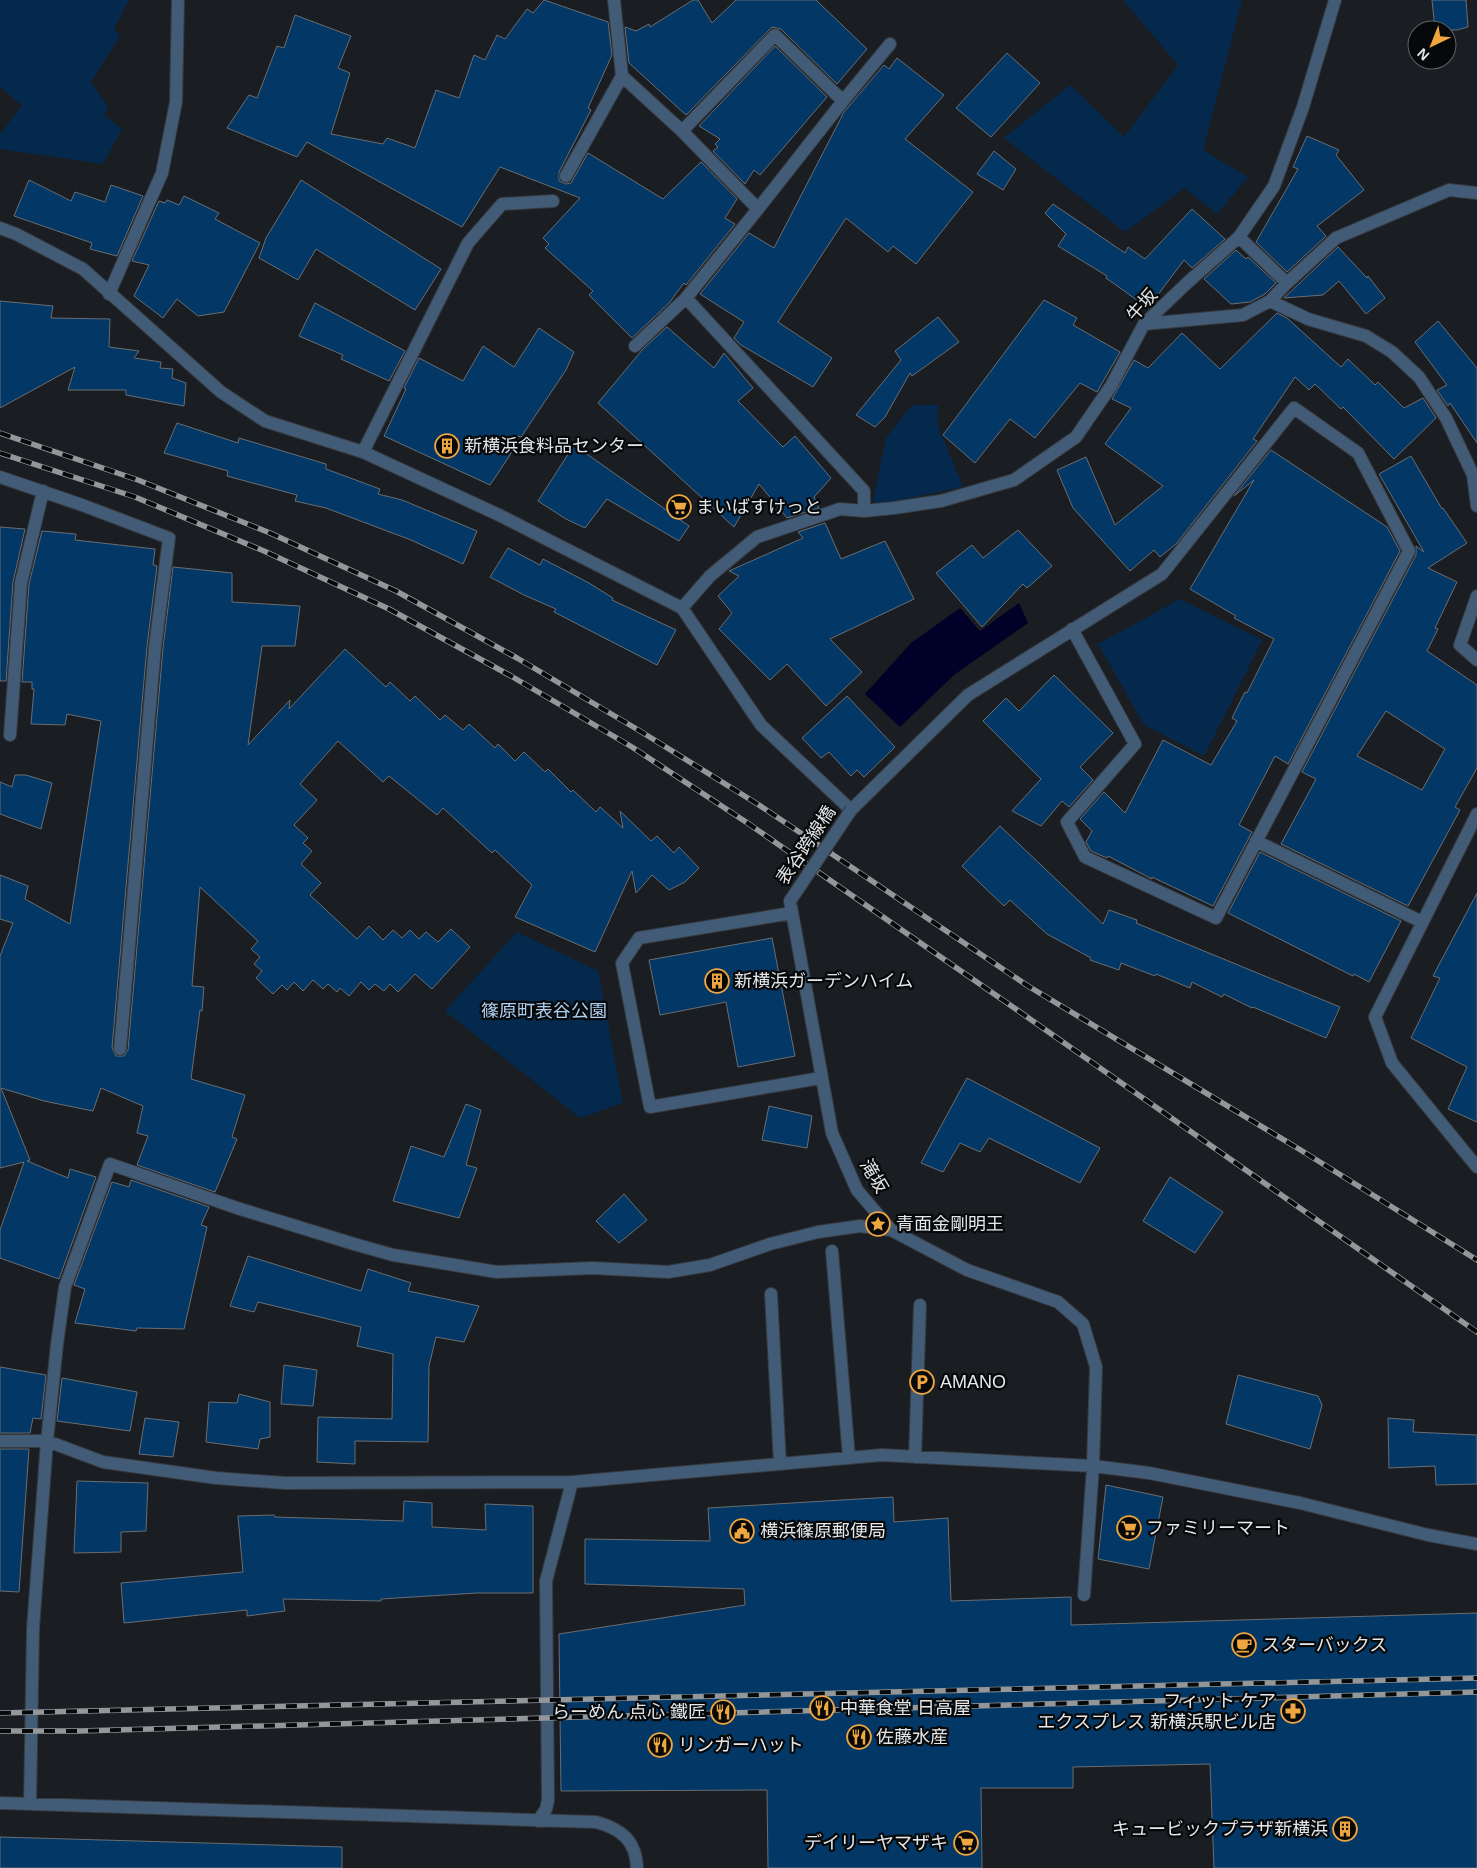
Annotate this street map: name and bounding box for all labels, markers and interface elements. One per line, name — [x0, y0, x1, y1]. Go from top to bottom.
north arrow — [1407, 20, 1457, 70]
text: N — [1414, 45, 1432, 64]
street label: 牛坂 — [1123, 285, 1161, 325]
building icon: 新横浜食料品センター — [434, 433, 460, 459]
place label: 新横浜食料品センター — [464, 436, 644, 456]
supermarket icon: まいばすけっと — [666, 494, 692, 520]
place label: まいばすけっと — [696, 497, 822, 517]
street label: 表谷跨線橋 — [773, 802, 839, 888]
building icon: 新横浜ガーデンハイム — [704, 968, 730, 994]
place label: 新横浜ガーデンハイム — [734, 971, 913, 991]
park label: 篠原町表谷公園 — [481, 1001, 607, 1021]
street label: 滝坂 — [856, 1155, 892, 1197]
place icon: 青面金剛明王 — [865, 1211, 891, 1237]
place label: 青面金剛明王 — [896, 1214, 1004, 1234]
parking icon: AMANO — [909, 1369, 935, 1395]
place label: AMANO — [940, 1372, 1006, 1392]
supermarket icon: ファミリーマート — [1116, 1515, 1142, 1541]
public building icon: 横浜篠原郵便局 — [729, 1518, 755, 1544]
place label: ファミリーマート — [1146, 1518, 1290, 1538]
place label: 横浜篠原郵便局 — [760, 1521, 886, 1541]
cafe icon: スターバックス — [1231, 1632, 1257, 1658]
place label: スターバックス — [1262, 1635, 1387, 1655]
place label: フィット ケア エクスプレス 新横浜駅ビル店 — [1038, 1691, 1276, 1732]
restaurant icon: 中華食堂 日高屋 — [809, 1695, 835, 1721]
place label: 中華食堂 日高屋 — [840, 1698, 971, 1718]
pharmacy icon: フィット ケア エクスプレス 新横浜駅ビル店 — [1280, 1698, 1306, 1724]
restaurant icon: らーめん 点心 鐵匠 — [710, 1699, 736, 1725]
place label: らーめん 点心 鐵匠 — [552, 1702, 706, 1722]
restaurant icon: 佐藤水産 — [846, 1724, 872, 1750]
place label: 佐藤水産 — [876, 1727, 948, 1747]
restaurant icon: リンガーハット — [647, 1732, 673, 1758]
place label: リンガーハット — [678, 1735, 804, 1755]
building icon: キュービックプラザ新横浜 — [1332, 1816, 1358, 1842]
place label: キュービックプラザ新横浜 — [1112, 1819, 1328, 1839]
supermarket icon: デイリーヤマザキ — [953, 1830, 979, 1856]
place label: デイリーヤマザキ — [804, 1833, 948, 1853]

